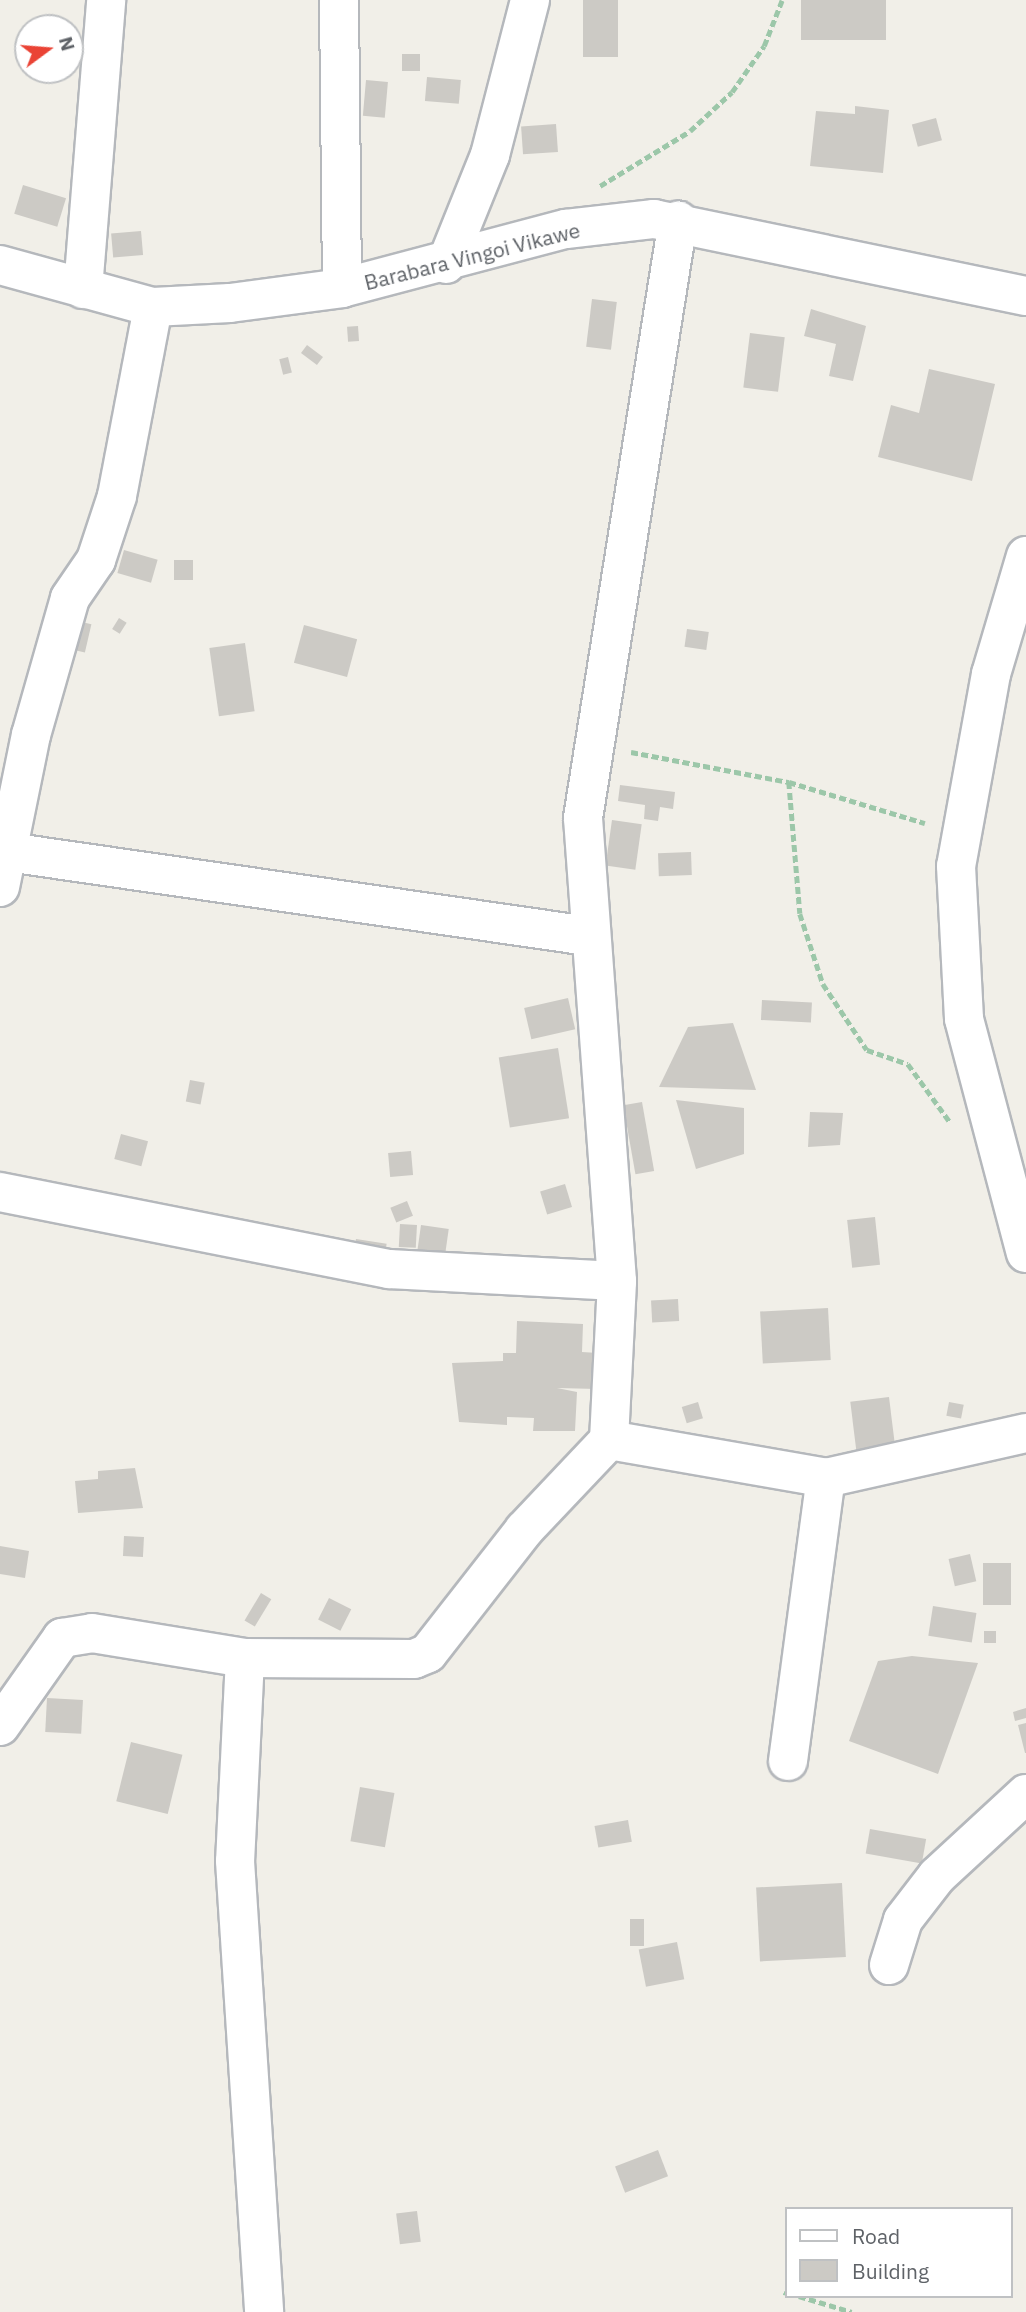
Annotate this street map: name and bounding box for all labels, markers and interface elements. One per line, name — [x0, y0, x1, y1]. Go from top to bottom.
north arrow — [14, 14, 84, 84]
text: N — [54, 34, 81, 54]
street label: Barabara Vingoi Vikawe — [361, 217, 583, 295]
legend — [785, 2207, 1012, 2298]
text: Road — [852, 2222, 900, 2250]
text: Building — [852, 2257, 929, 2285]

